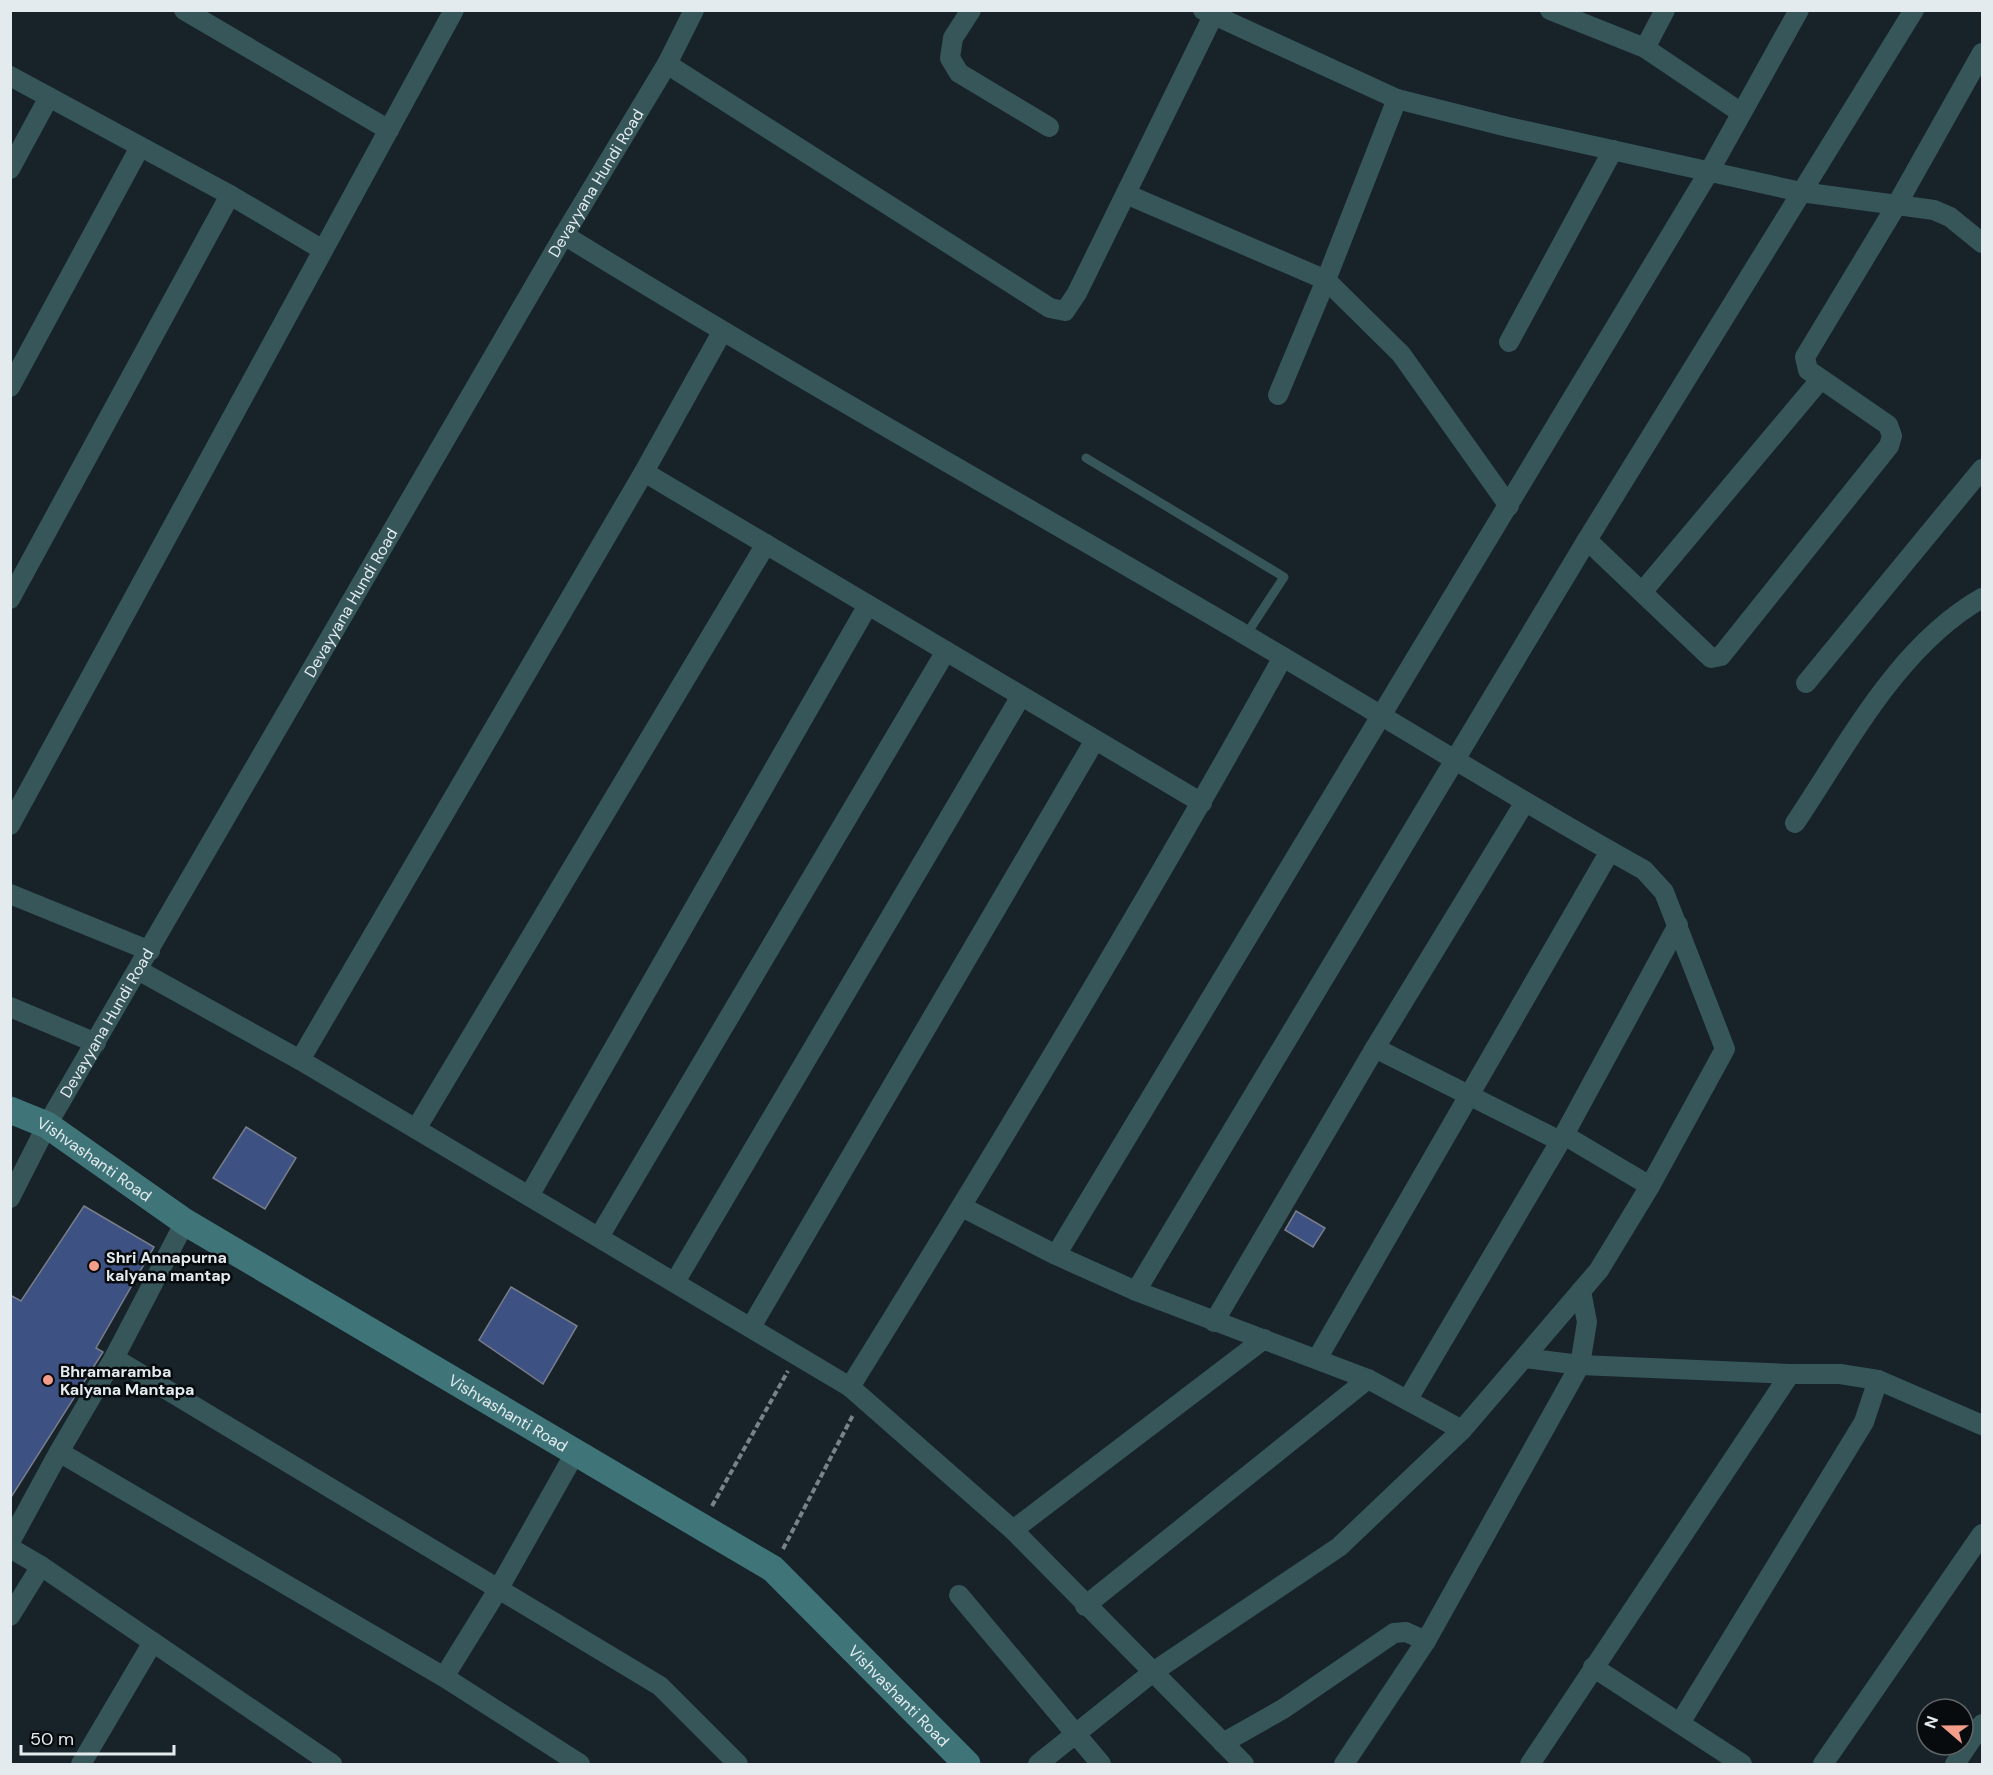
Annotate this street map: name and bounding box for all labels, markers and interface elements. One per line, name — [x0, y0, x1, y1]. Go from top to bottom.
street label: Devayyana Hundi Road — [543, 105, 649, 261]
street label: Devayyana Hundi Road — [299, 524, 402, 681]
street label: Devayyana Hundi Road — [55, 945, 158, 1102]
street label: Vishvashanti Road — [34, 1112, 156, 1206]
place label: Shri Annapurna kalyana mantap — [106, 1247, 231, 1286]
marker: Shri Annapurna kalyana mantap — [87, 1259, 101, 1273]
place label: Bhramaramba Kalyana Mantapa — [60, 1361, 195, 1400]
street label: Vishvashanti Road — [444, 1370, 572, 1457]
marker: Bhramaramba Kalyana Mantapa — [41, 1373, 55, 1387]
street label: Vishvashanti Road — [843, 1641, 954, 1751]
north arrow — [1915, 1697, 1975, 1757]
text: N — [1920, 1713, 1943, 1731]
scale bar — [21, 1718, 174, 1756]
text: 50 m — [30, 1727, 74, 1751]

